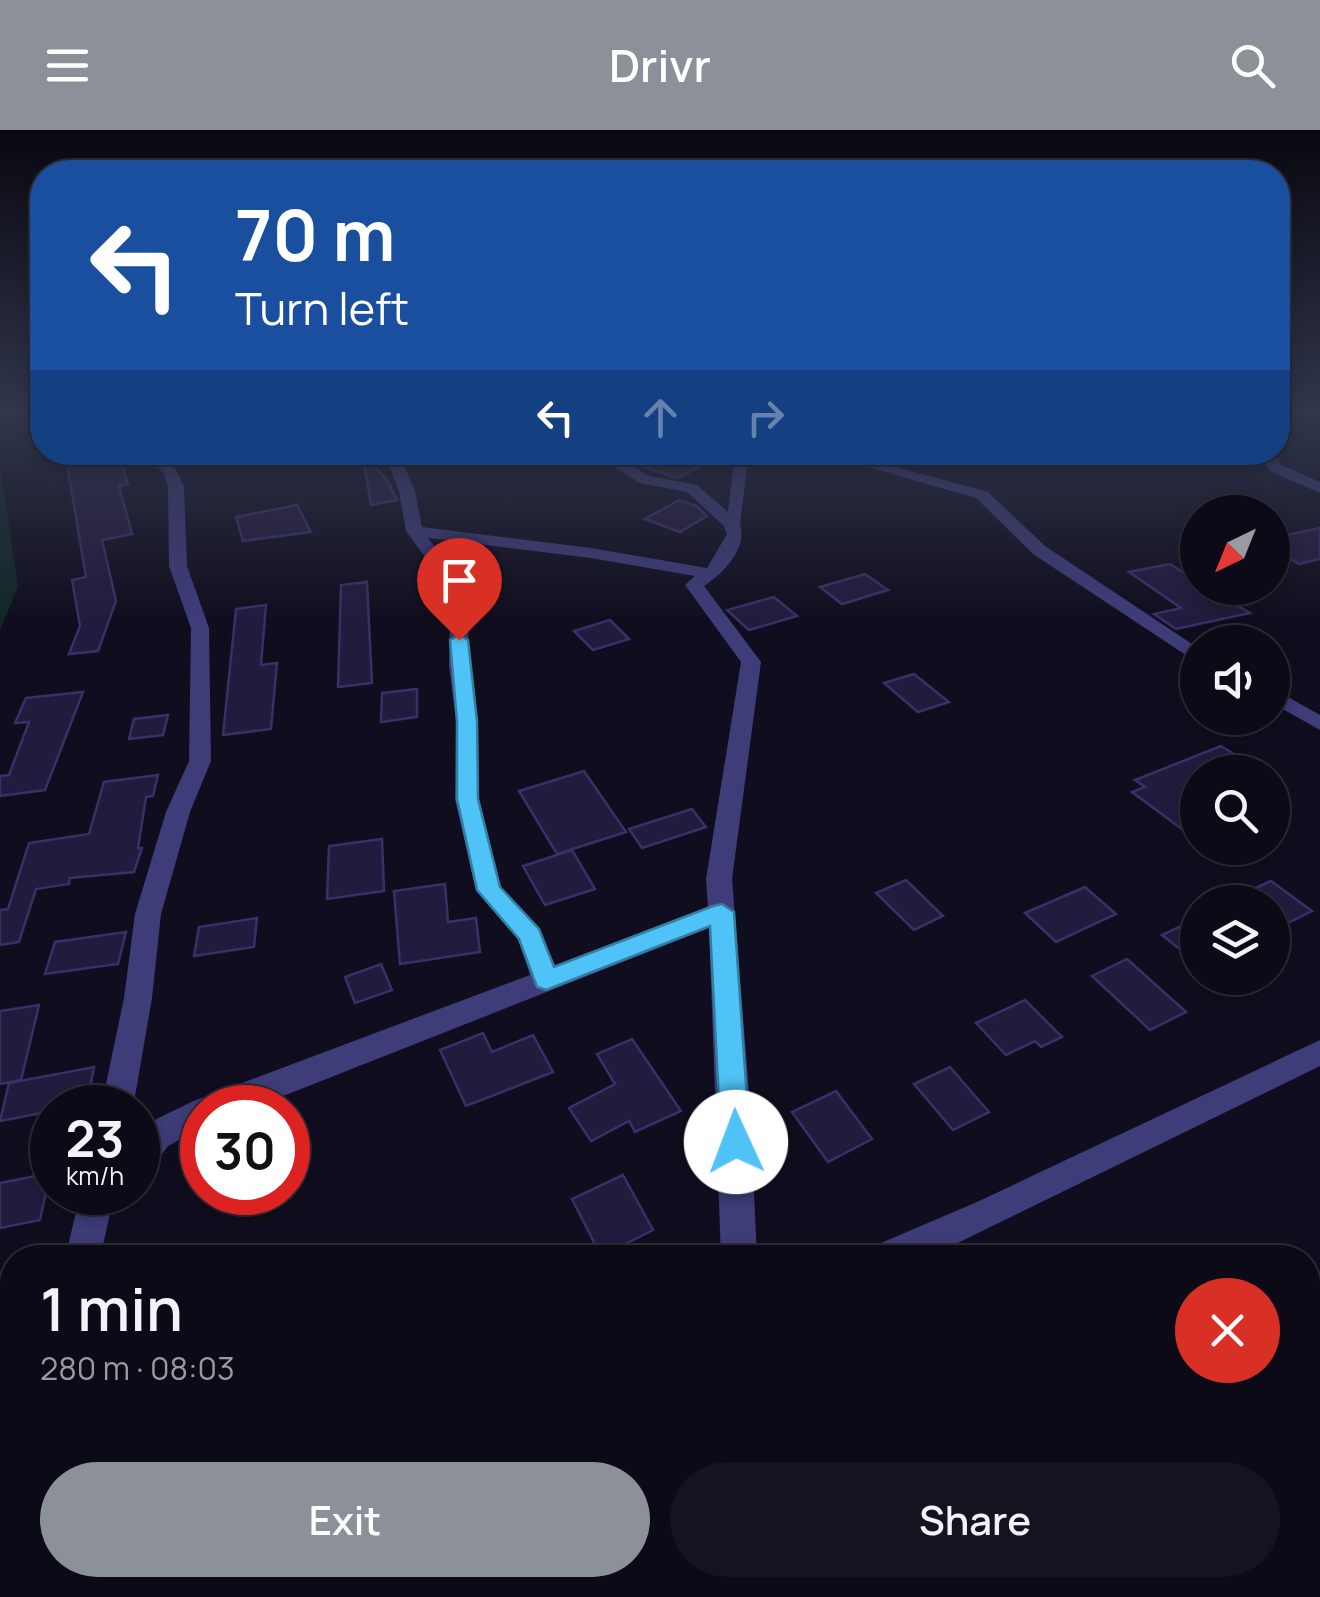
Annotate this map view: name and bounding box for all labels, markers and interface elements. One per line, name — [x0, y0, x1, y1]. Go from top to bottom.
text: Drivr — [609, 34, 711, 96]
icon: menu — [40, 38, 95, 93]
icon: search — [1225, 38, 1280, 93]
text: 70 m — [235, 186, 395, 282]
icon: left — [70, 200, 200, 330]
text: Turn left — [235, 277, 409, 339]
icon: left — [528, 390, 583, 445]
icon: ahead — [633, 390, 688, 445]
icon: right — [738, 390, 793, 445]
north arrow — [1180, 495, 1290, 605]
map controls — [1180, 495, 1290, 995]
pin — [417, 538, 502, 641]
icon: arrive — [432, 553, 487, 608]
button: sound — [1180, 625, 1290, 735]
button: search — [1180, 755, 1290, 865]
button: layers — [1180, 885, 1290, 995]
speed limit sign: 30 — [180, 1085, 310, 1215]
position arrow — [684, 1090, 788, 1194]
text: 23 — [66, 1104, 124, 1172]
text: km/h — [66, 1158, 124, 1193]
text: 1 min — [40, 1267, 183, 1349]
button: close — [1175, 1278, 1280, 1383]
text: 280 m · 08:03 — [40, 1346, 235, 1390]
button: Exit — [40, 1462, 650, 1577]
button: Share — [670, 1462, 1280, 1577]

